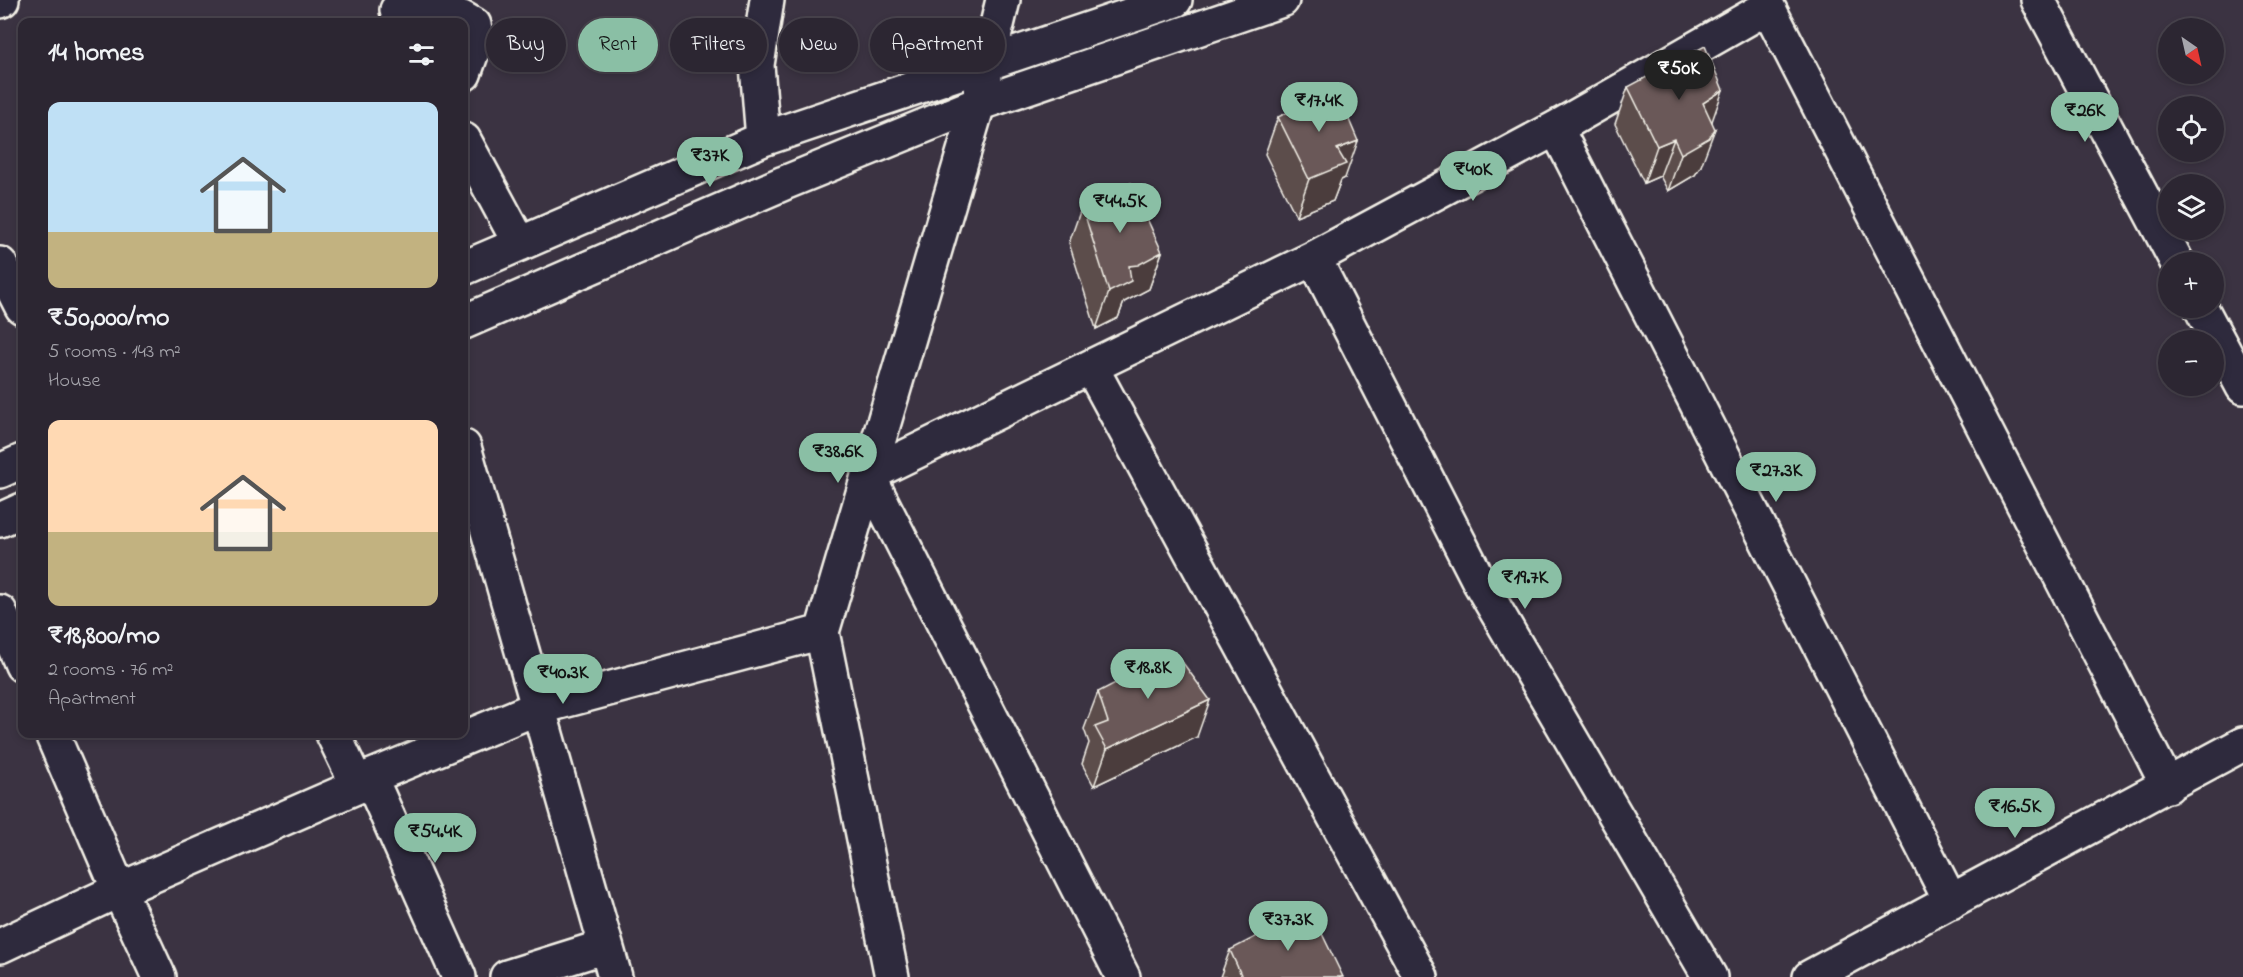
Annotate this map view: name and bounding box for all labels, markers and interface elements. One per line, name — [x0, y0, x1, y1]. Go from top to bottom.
chip: Buy — [486, 18, 566, 72]
chip: Rent — [578, 18, 658, 72]
chip: Filters — [670, 18, 767, 72]
chip: New — [779, 18, 858, 72]
chip: Apartment — [870, 18, 1005, 72]
north arrow — [2158, 18, 2224, 84]
map controls — [2158, 18, 2224, 396]
text: 14 homes — [48, 35, 144, 73]
icon: filters — [405, 38, 438, 71]
pin: ₹50K — [1643, 50, 1715, 101]
text: ₹50K — [1658, 55, 1700, 84]
pin: ₹17.4K — [1270, 82, 1368, 133]
text: ₹17.4K — [1295, 87, 1343, 116]
pin: ₹26K — [2049, 92, 2121, 143]
button: locate — [2158, 96, 2224, 162]
text: ₹26K — [2065, 97, 2105, 126]
pin: ₹37K — [674, 137, 746, 188]
icon: home — [189, 141, 297, 249]
text: ₹37K — [691, 142, 729, 171]
pin: ₹40K — [1437, 151, 1509, 202]
text: ₹40K — [1454, 156, 1492, 185]
button: layers — [2158, 174, 2224, 240]
pin: ₹44.5K — [1071, 183, 1169, 234]
text: ₹44.5K — [1093, 188, 1147, 217]
button: + — [2158, 252, 2224, 318]
text: ₹50,000/mo — [48, 300, 170, 338]
button: − — [2158, 330, 2224, 396]
text: 5 rooms · 143 m² — [48, 338, 181, 367]
text: House — [48, 367, 101, 396]
pin: ₹38.6K — [789, 433, 887, 484]
text: ₹38.6K — [813, 438, 863, 467]
pin: ₹27.3K — [1727, 452, 1825, 503]
text: ₹27.3K — [1750, 457, 1802, 486]
icon: home — [189, 459, 297, 567]
pin: ₹19.7K — [1476, 559, 1574, 610]
text: ₹19.7K — [1502, 564, 1548, 593]
text: ₹18,800/mo — [48, 618, 160, 656]
pin: ₹18.8K — [1099, 649, 1197, 700]
pin: ₹40.3K — [514, 654, 612, 705]
text: ₹18.8K — [1124, 654, 1172, 683]
text: 2 rooms · 76 m² — [48, 656, 173, 685]
text: ₹40.3K — [538, 659, 588, 688]
text: Apartment — [48, 685, 136, 714]
pin: ₹16.5K — [1966, 788, 2064, 839]
text: ₹16.5K — [1989, 793, 2041, 822]
pin: ₹54.4K — [386, 813, 484, 864]
text: ₹54.4K — [408, 818, 462, 847]
pin: ₹37.3K — [1239, 901, 1337, 952]
text: ₹37.3K — [1263, 906, 1313, 935]

